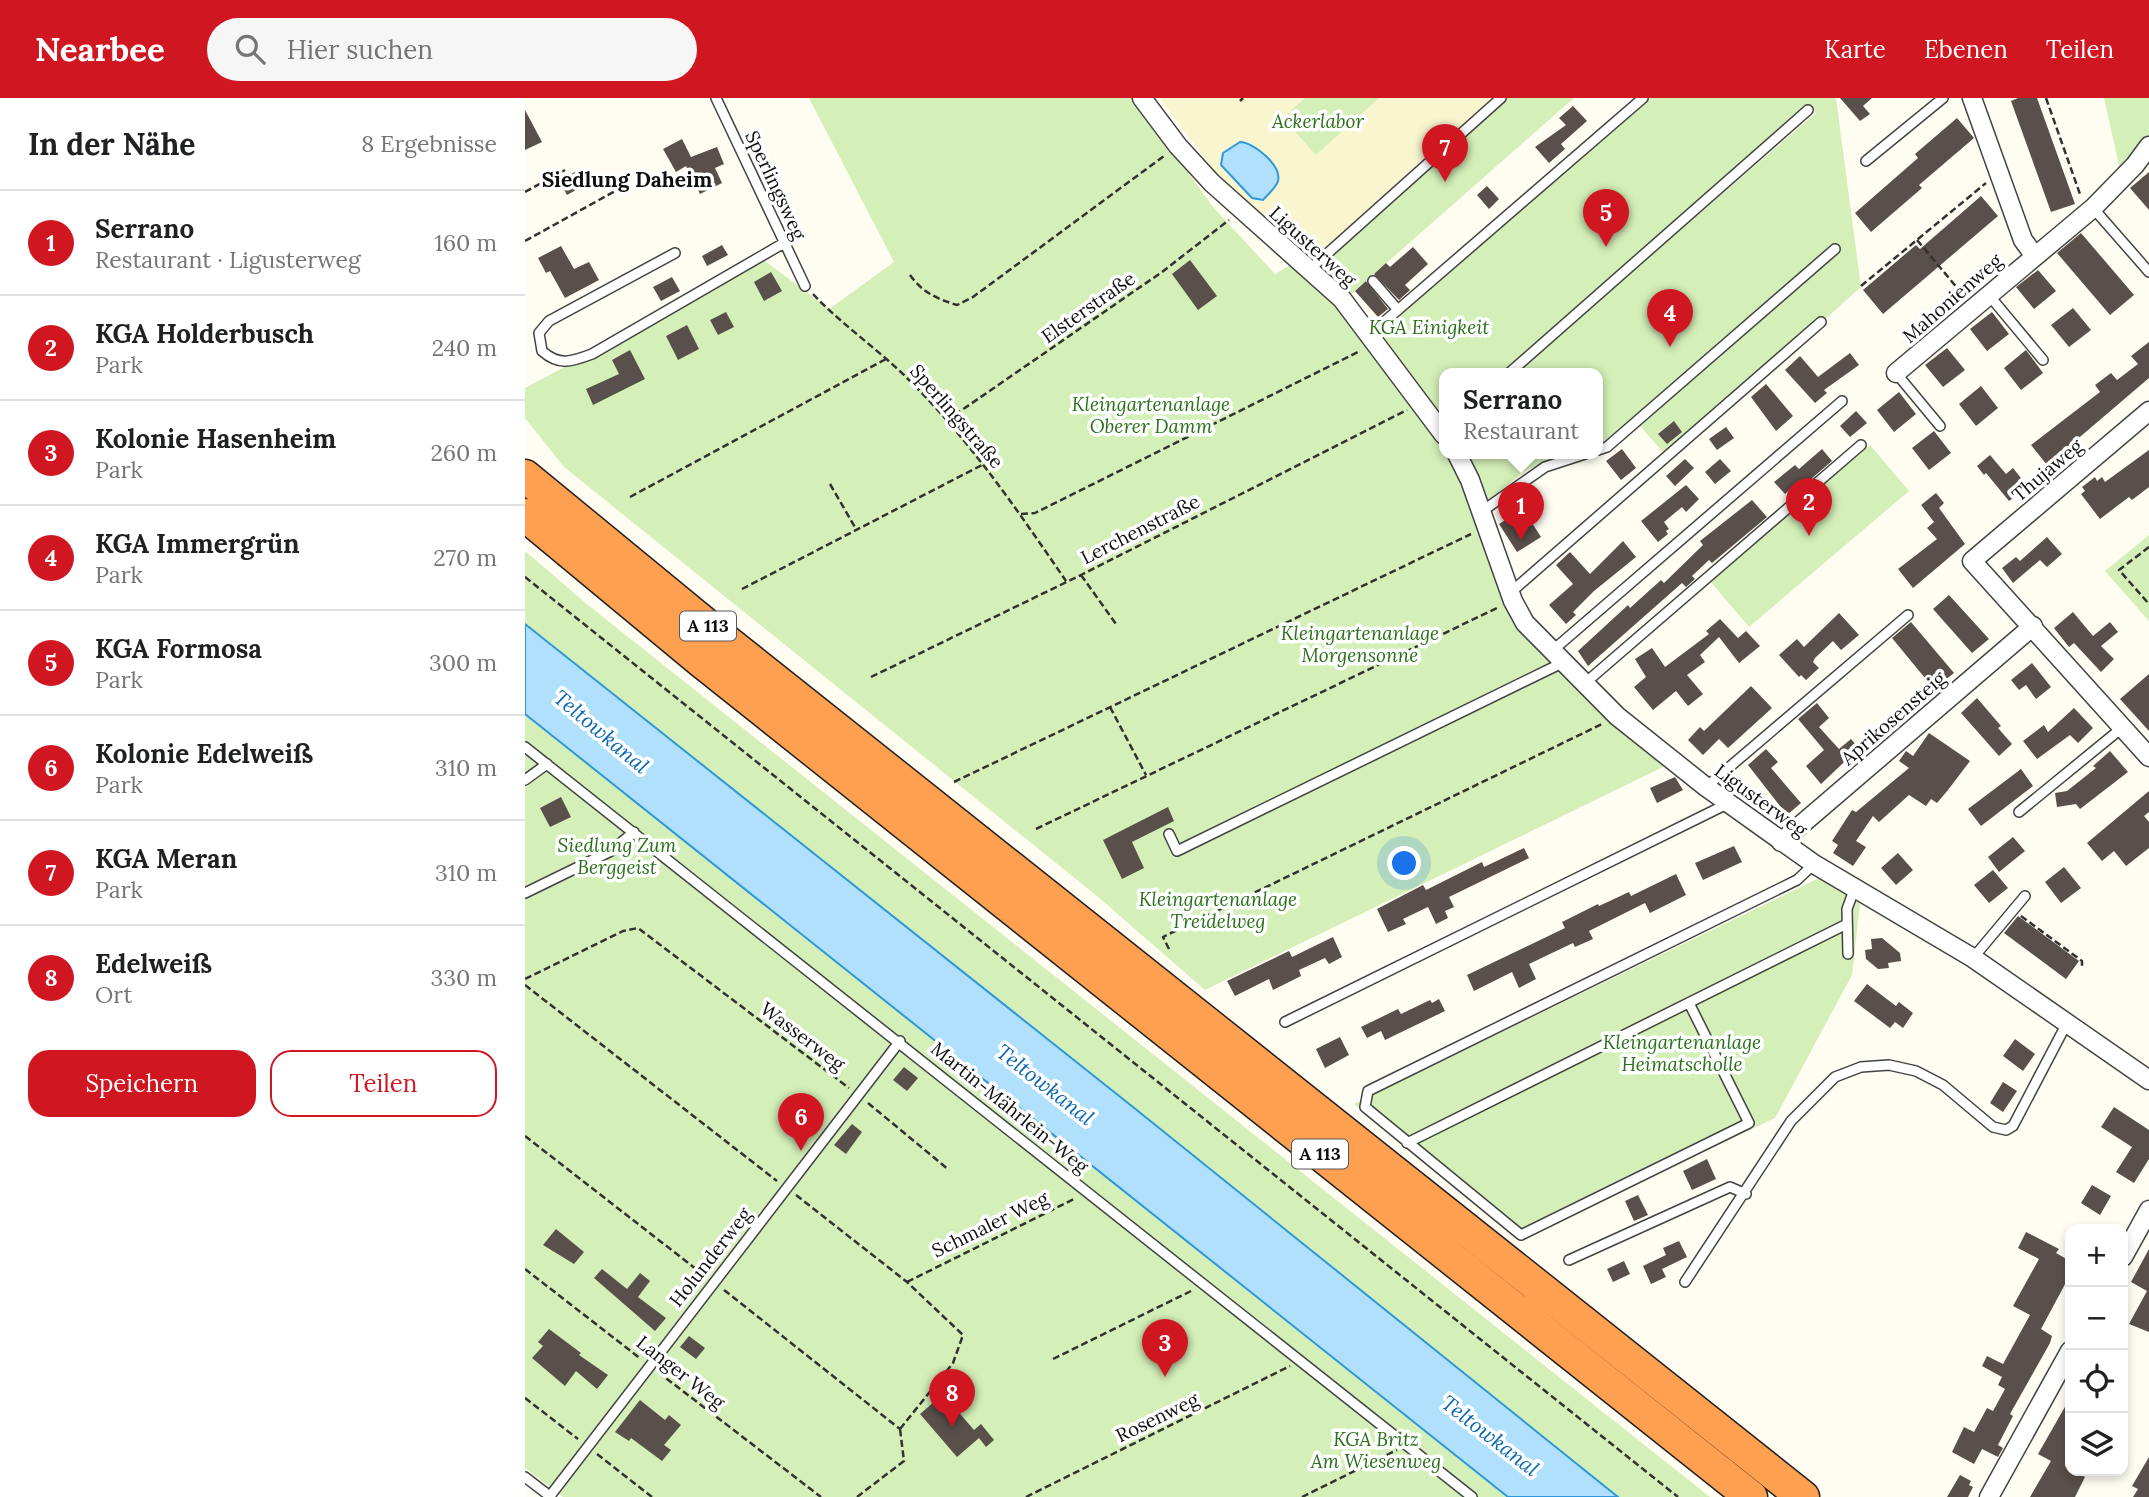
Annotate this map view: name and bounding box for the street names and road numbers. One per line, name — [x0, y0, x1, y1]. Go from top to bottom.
street label: Sperlingsweg — [740, 127, 812, 244]
street label: Ligusterweg — [1265, 201, 1362, 292]
street label: Mahonienweg — [1897, 248, 2007, 348]
street label: Elsterstraße — [1036, 266, 1140, 348]
street label: Sperlingstraße — [905, 359, 1009, 473]
street label: Thujaweg — [2007, 433, 2088, 507]
street label: Lerchenstraße — [1077, 489, 1203, 569]
road number: A 113 — [680, 612, 736, 640]
street label: Aprikosensteig — [1835, 666, 1951, 771]
street label: Ligusterweg — [1710, 758, 1812, 842]
street label: Wasserweg — [756, 996, 851, 1076]
street label: Martin-Mährlein-Weg — [926, 1036, 1094, 1178]
road number: A 113 — [1292, 1140, 1348, 1168]
street label: Schmaler Weg — [928, 1185, 1053, 1263]
street label: Holunderweg — [664, 1202, 757, 1311]
street label: Langer Weg — [632, 1330, 730, 1414]
street label: Rosenweg — [1112, 1386, 1203, 1447]

